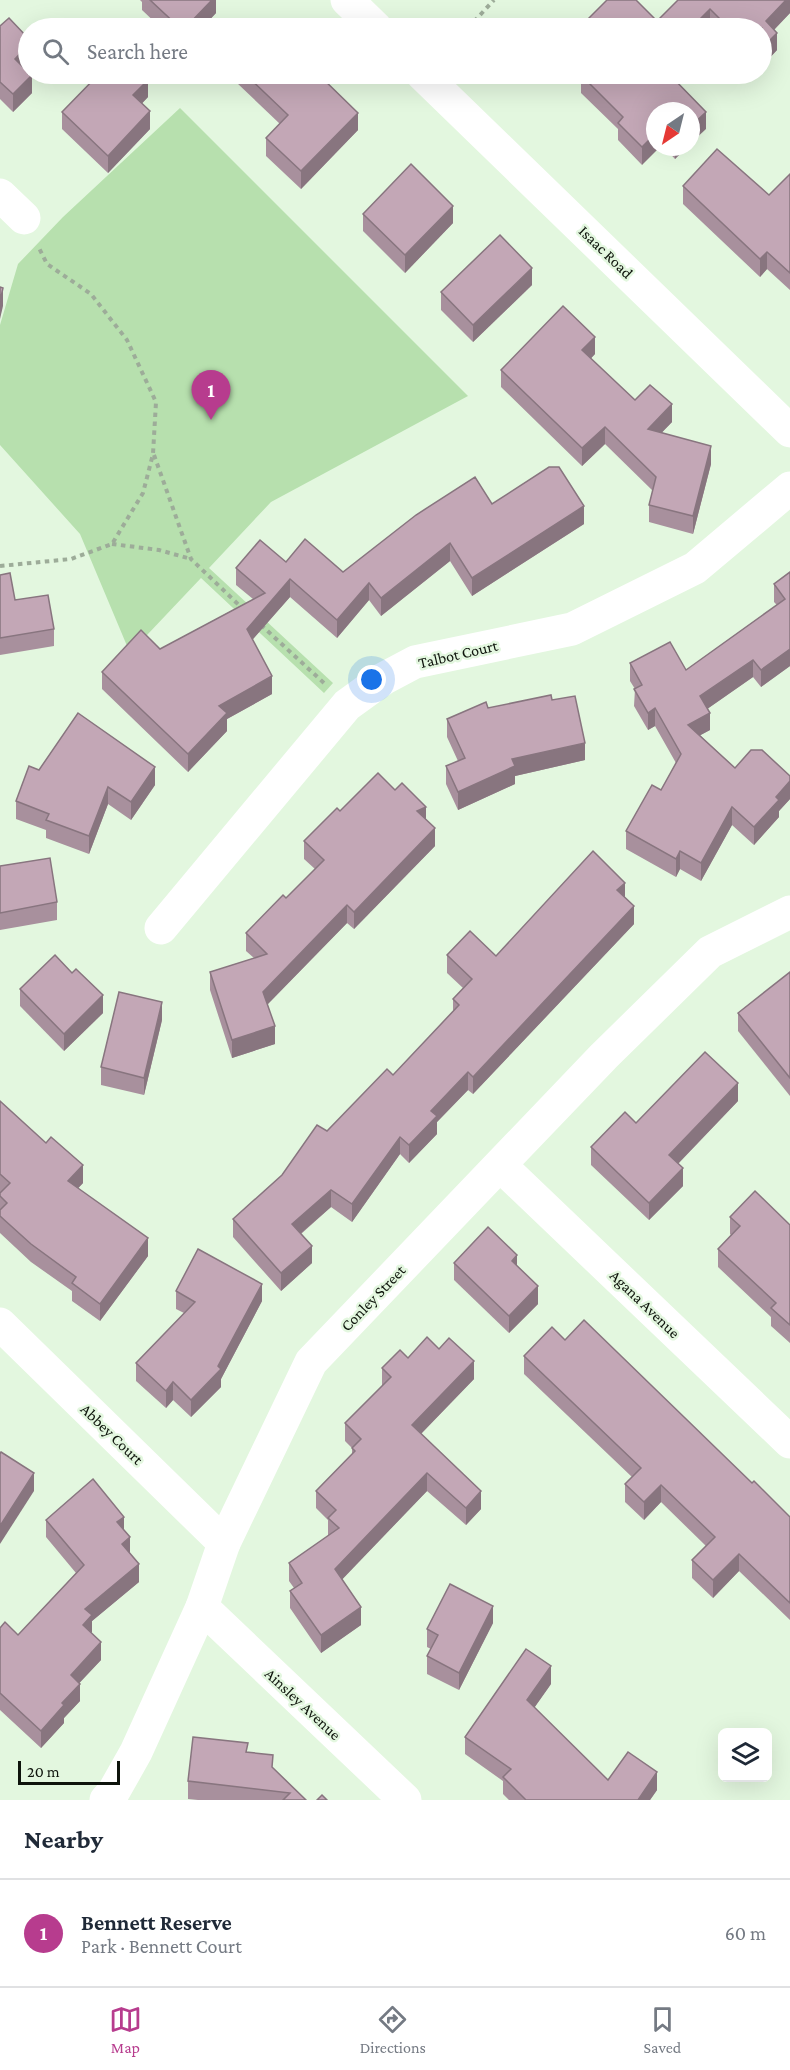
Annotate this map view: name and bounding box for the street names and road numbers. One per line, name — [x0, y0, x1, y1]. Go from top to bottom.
street label: Isaac Road — [576, 222, 637, 282]
street label: Talbot Court — [417, 636, 500, 671]
street label: Conley Street — [337, 1261, 410, 1335]
street label: Agana Avenue — [606, 1267, 683, 1342]
street label: Abbey Court — [77, 1400, 147, 1469]
street label: Ainsley Avenue — [261, 1665, 344, 1744]

